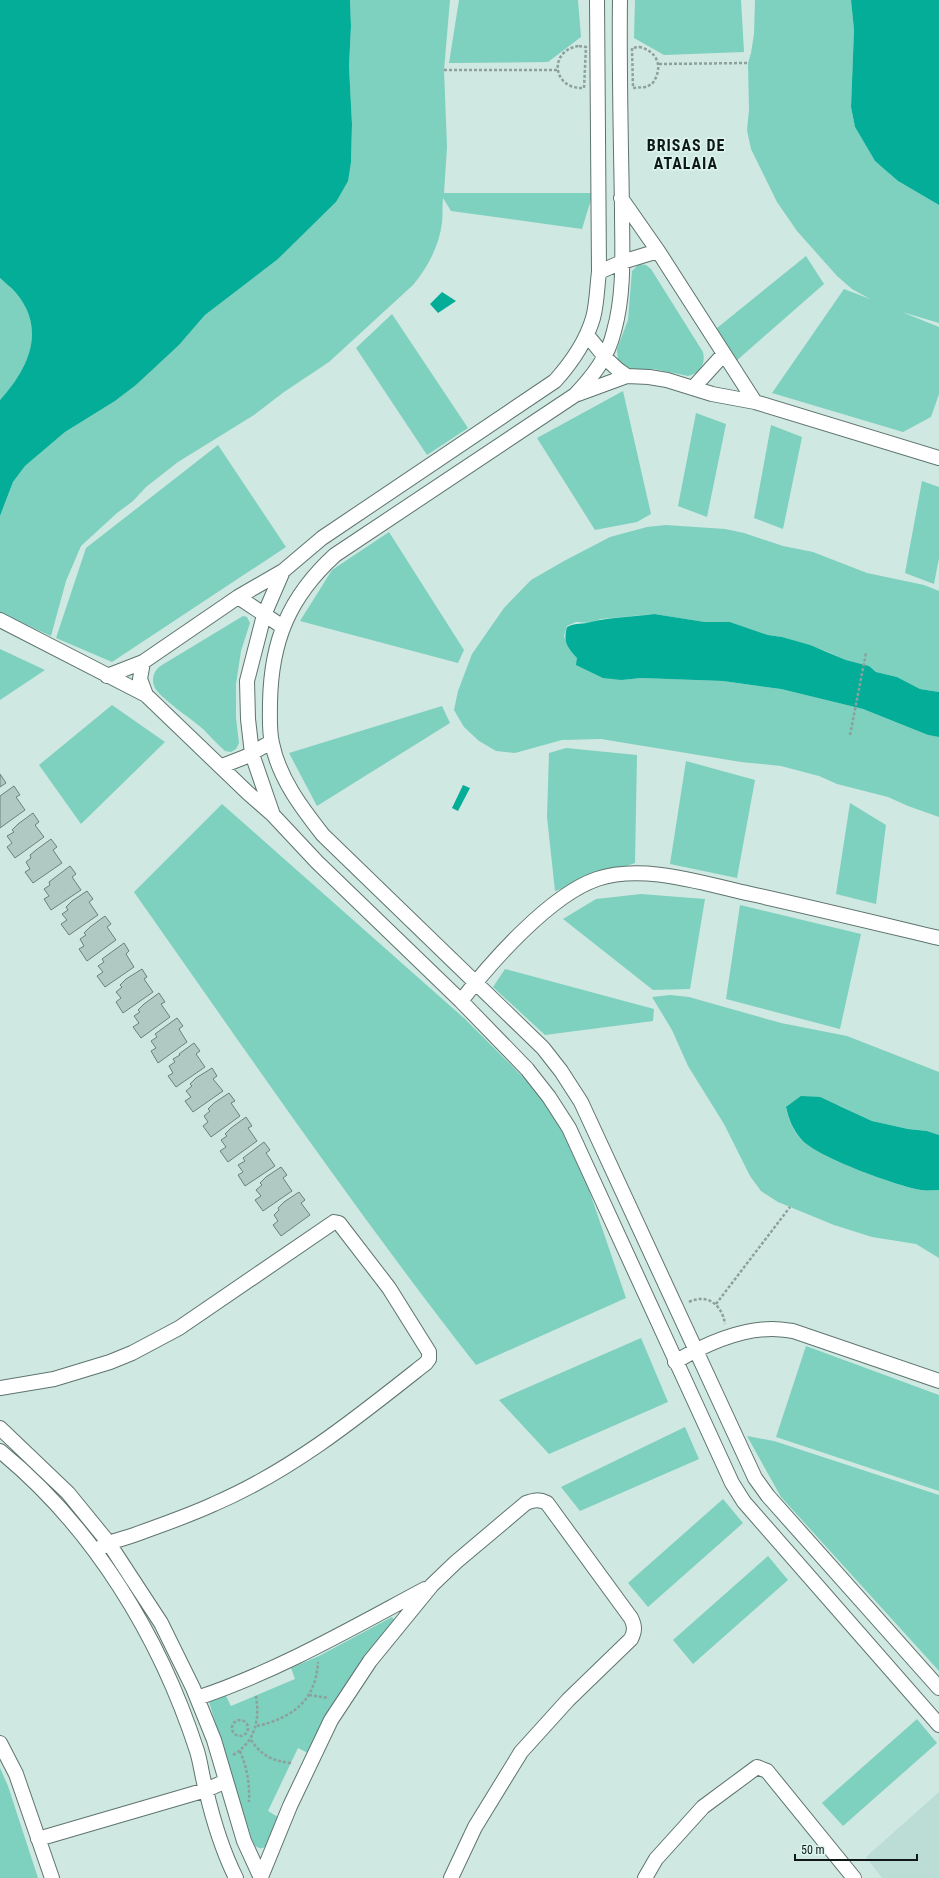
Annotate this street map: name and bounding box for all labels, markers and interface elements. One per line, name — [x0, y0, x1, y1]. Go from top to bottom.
district label: BRISAS DE ATALAIA — [647, 136, 725, 173]
scale bar — [795, 1836, 917, 1862]
text: 50 m — [801, 1843, 825, 1857]

